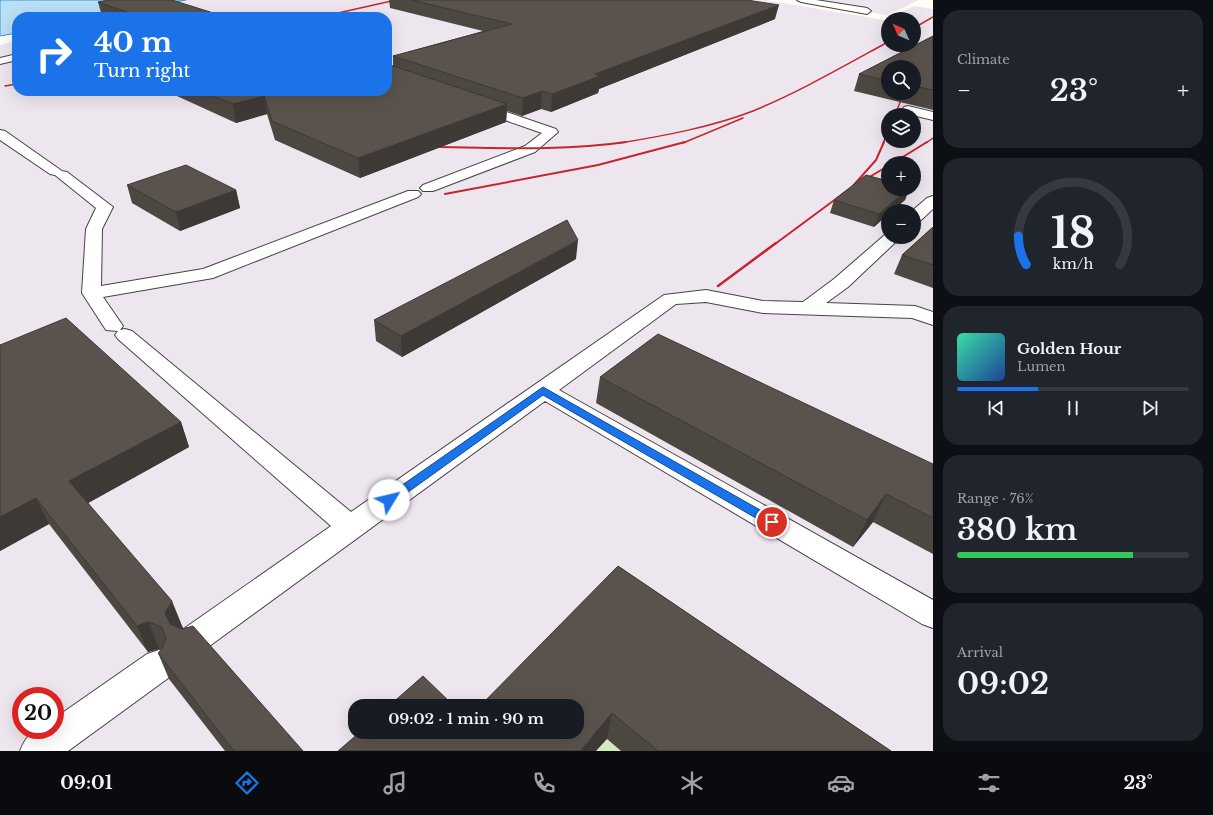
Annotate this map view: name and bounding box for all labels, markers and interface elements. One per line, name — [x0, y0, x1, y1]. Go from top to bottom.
north arrow — [881, 12, 921, 52]
map controls — [881, 12, 921, 244]
text: 40 m — [94, 25, 172, 60]
icon: right — [28, 28, 80, 80]
text: Climate — [957, 51, 1010, 68]
text: Turn right — [94, 60, 190, 82]
button: search — [881, 60, 921, 100]
text: 23° — [1050, 72, 1098, 109]
text: − — [957, 77, 971, 104]
text: + — [1177, 77, 1189, 104]
button: layers — [881, 108, 921, 148]
button: + — [881, 156, 921, 196]
button: − — [881, 204, 921, 244]
text: 18 — [1051, 208, 1095, 259]
text: km/h — [1053, 255, 1093, 273]
text: Golden Hour — [1017, 339, 1121, 358]
text: Lumen — [1017, 358, 1066, 375]
icon: previous — [985, 397, 1007, 419]
icon: pause — [1062, 397, 1084, 419]
icon: next — [1139, 397, 1161, 419]
position arrow — [368, 479, 410, 521]
text: Range · 76% — [957, 490, 1033, 507]
pin — [755, 505, 789, 539]
icon: arrive — [761, 511, 783, 533]
text: 380 km — [957, 511, 1077, 548]
text: Arrival — [957, 644, 1003, 661]
text: 09:02 — [957, 665, 1049, 702]
speed limit sign: 20 — [12, 687, 64, 739]
text: 09:02 · 1 min · 90 m — [388, 709, 544, 728]
icon: directions — [233, 769, 261, 797]
icon: music — [381, 769, 409, 797]
icon: phone — [530, 769, 558, 797]
icon: climate — [678, 769, 706, 797]
icon: car — [827, 769, 855, 797]
icon: filters — [975, 769, 1003, 797]
text: 09:01 — [60, 772, 113, 794]
text: 23° — [1124, 772, 1153, 794]

